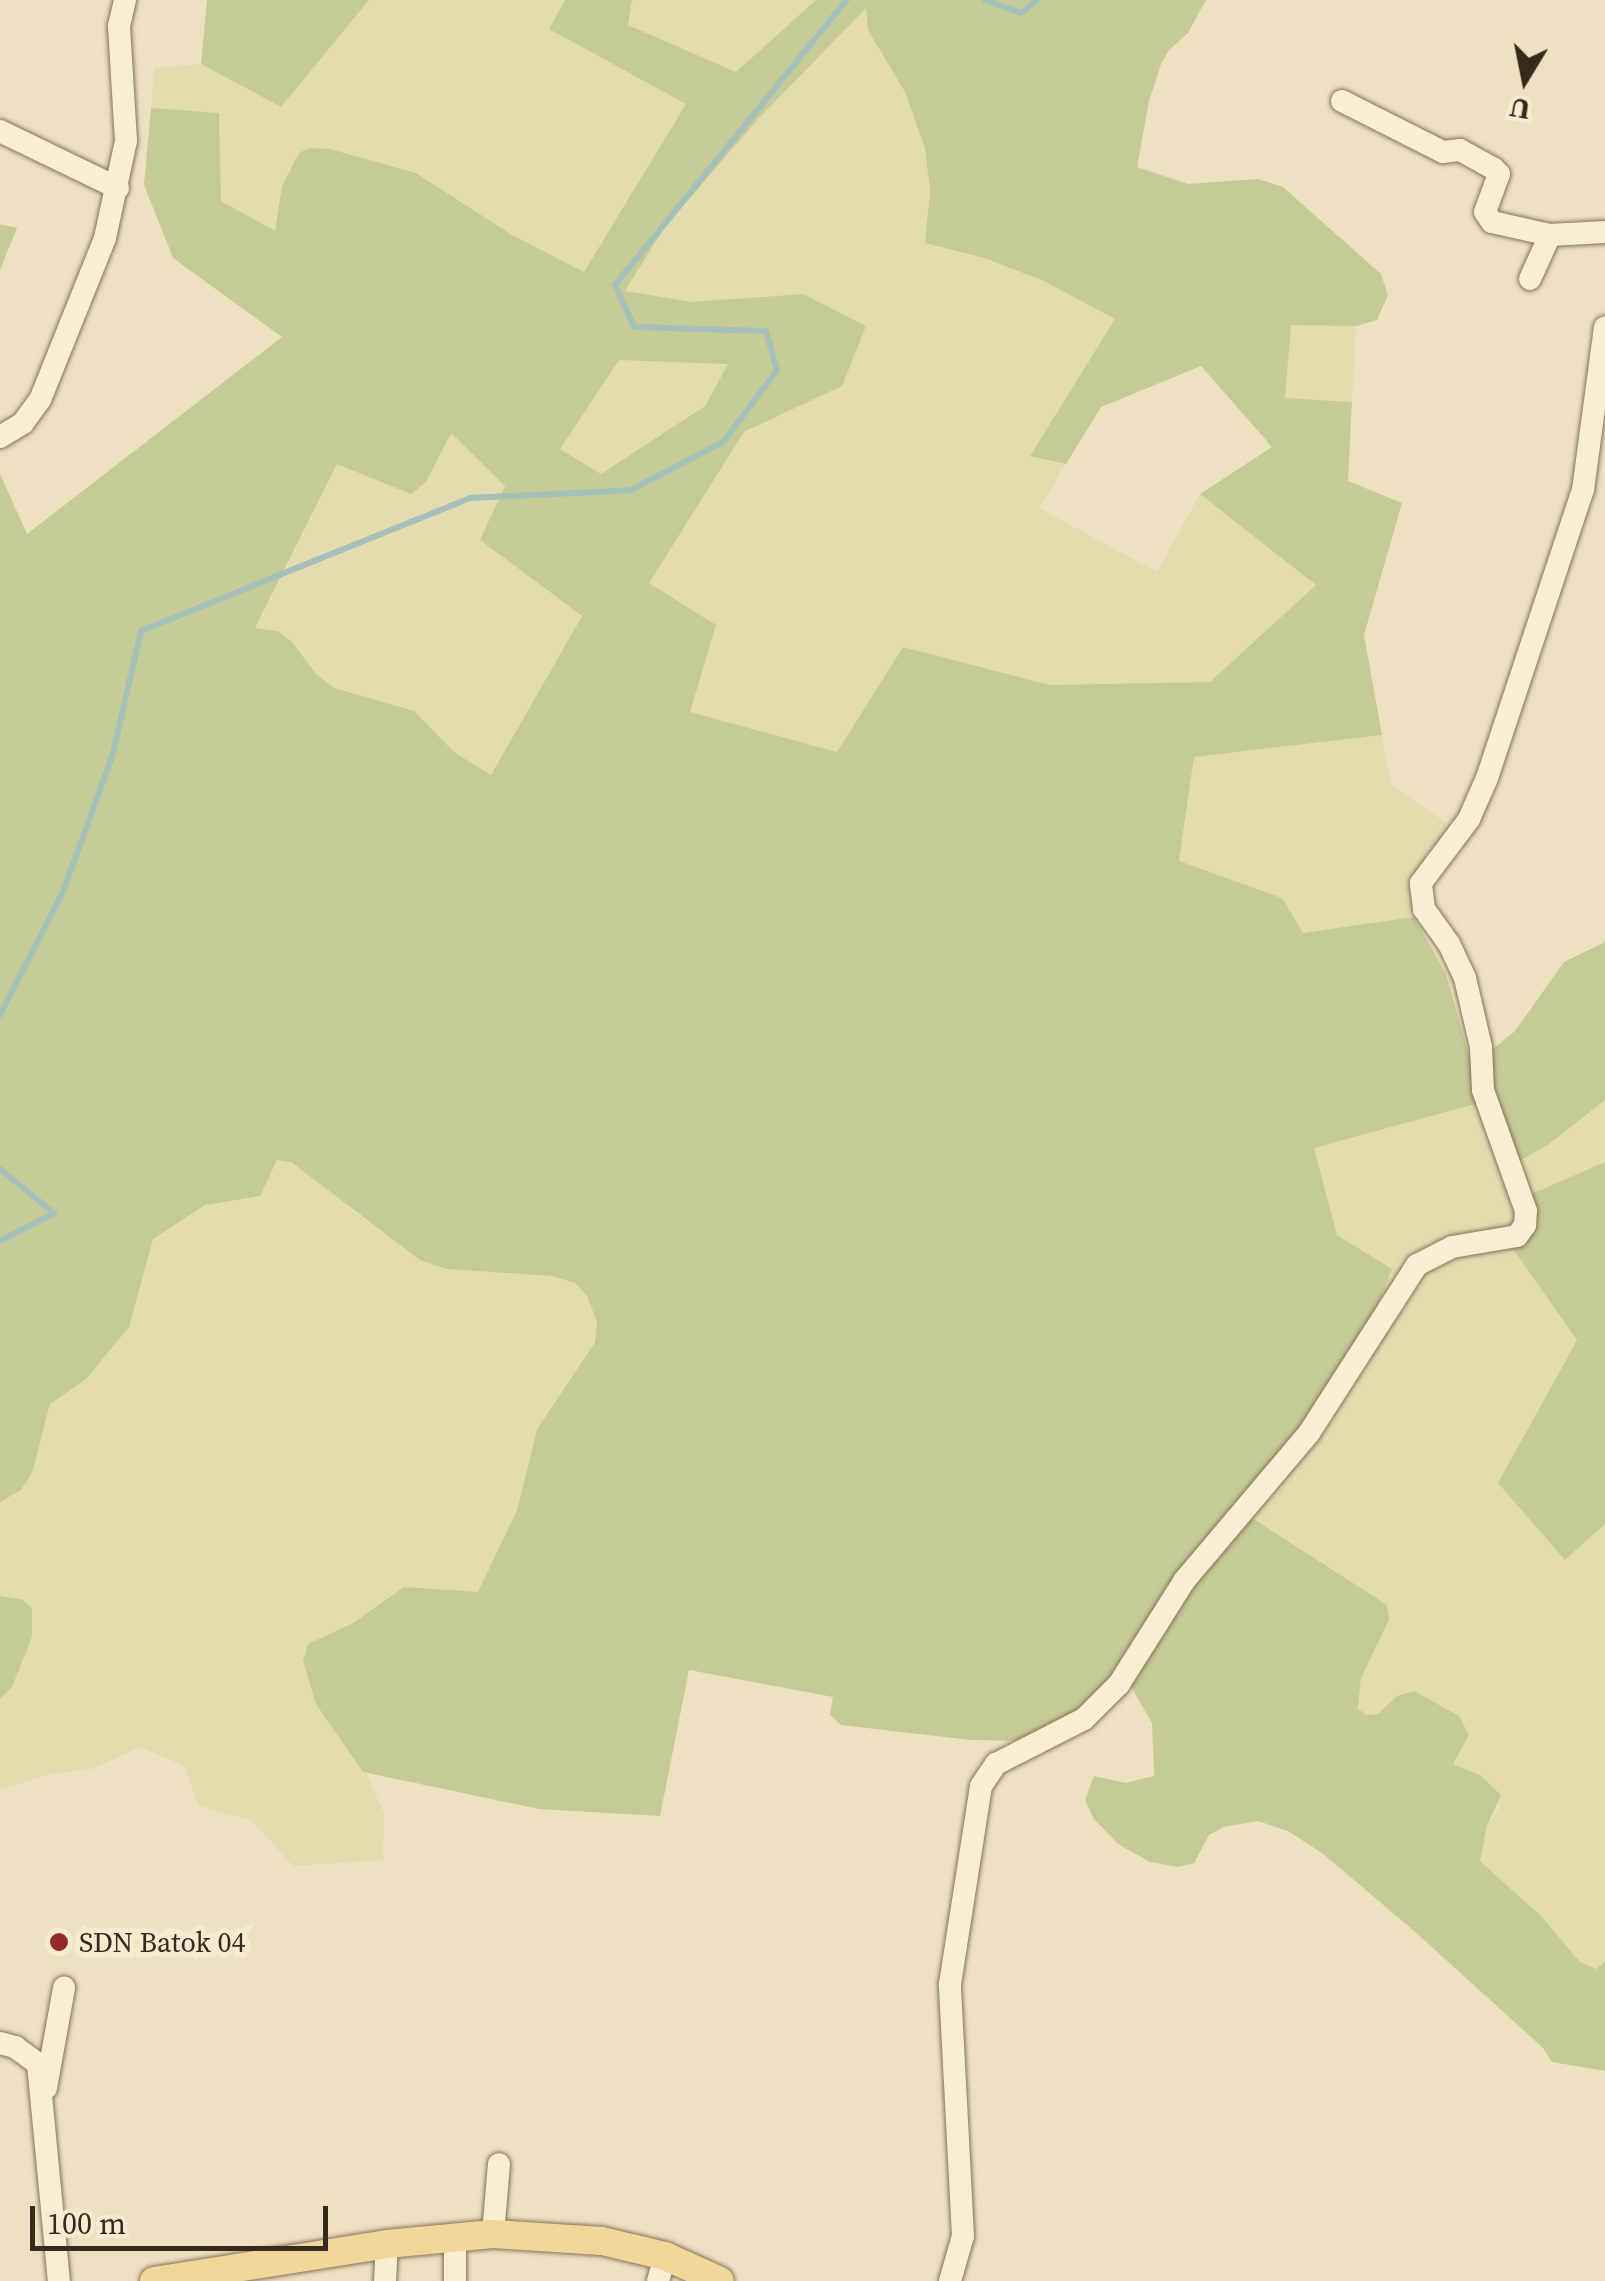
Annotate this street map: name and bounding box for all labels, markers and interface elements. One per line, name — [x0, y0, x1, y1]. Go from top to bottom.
north arrow — [1475, 30, 1575, 130]
text: U — [1506, 89, 1533, 130]
place label: SDN Batok 04 — [79, 1925, 245, 1959]
marker: SDN Batok 04 — [48, 1931, 70, 1953]
scale bar — [35, 2186, 332, 2248]
text: 100 m — [47, 2203, 126, 2244]

